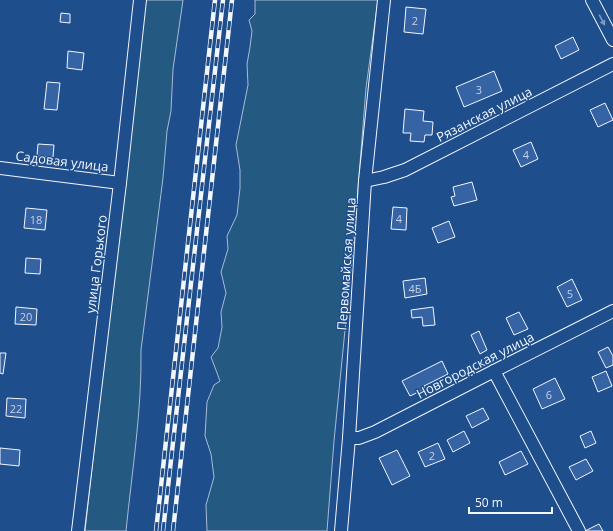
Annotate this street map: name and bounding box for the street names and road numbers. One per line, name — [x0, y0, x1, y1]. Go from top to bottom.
street label: Рязанская улица — [433, 82, 535, 146]
street label: Садовая улица — [14, 146, 110, 176]
street label: Первомайская улица — [332, 197, 360, 331]
street label: улица Горького — [81, 214, 111, 314]
street label: Новгородская улица — [413, 327, 537, 403]

